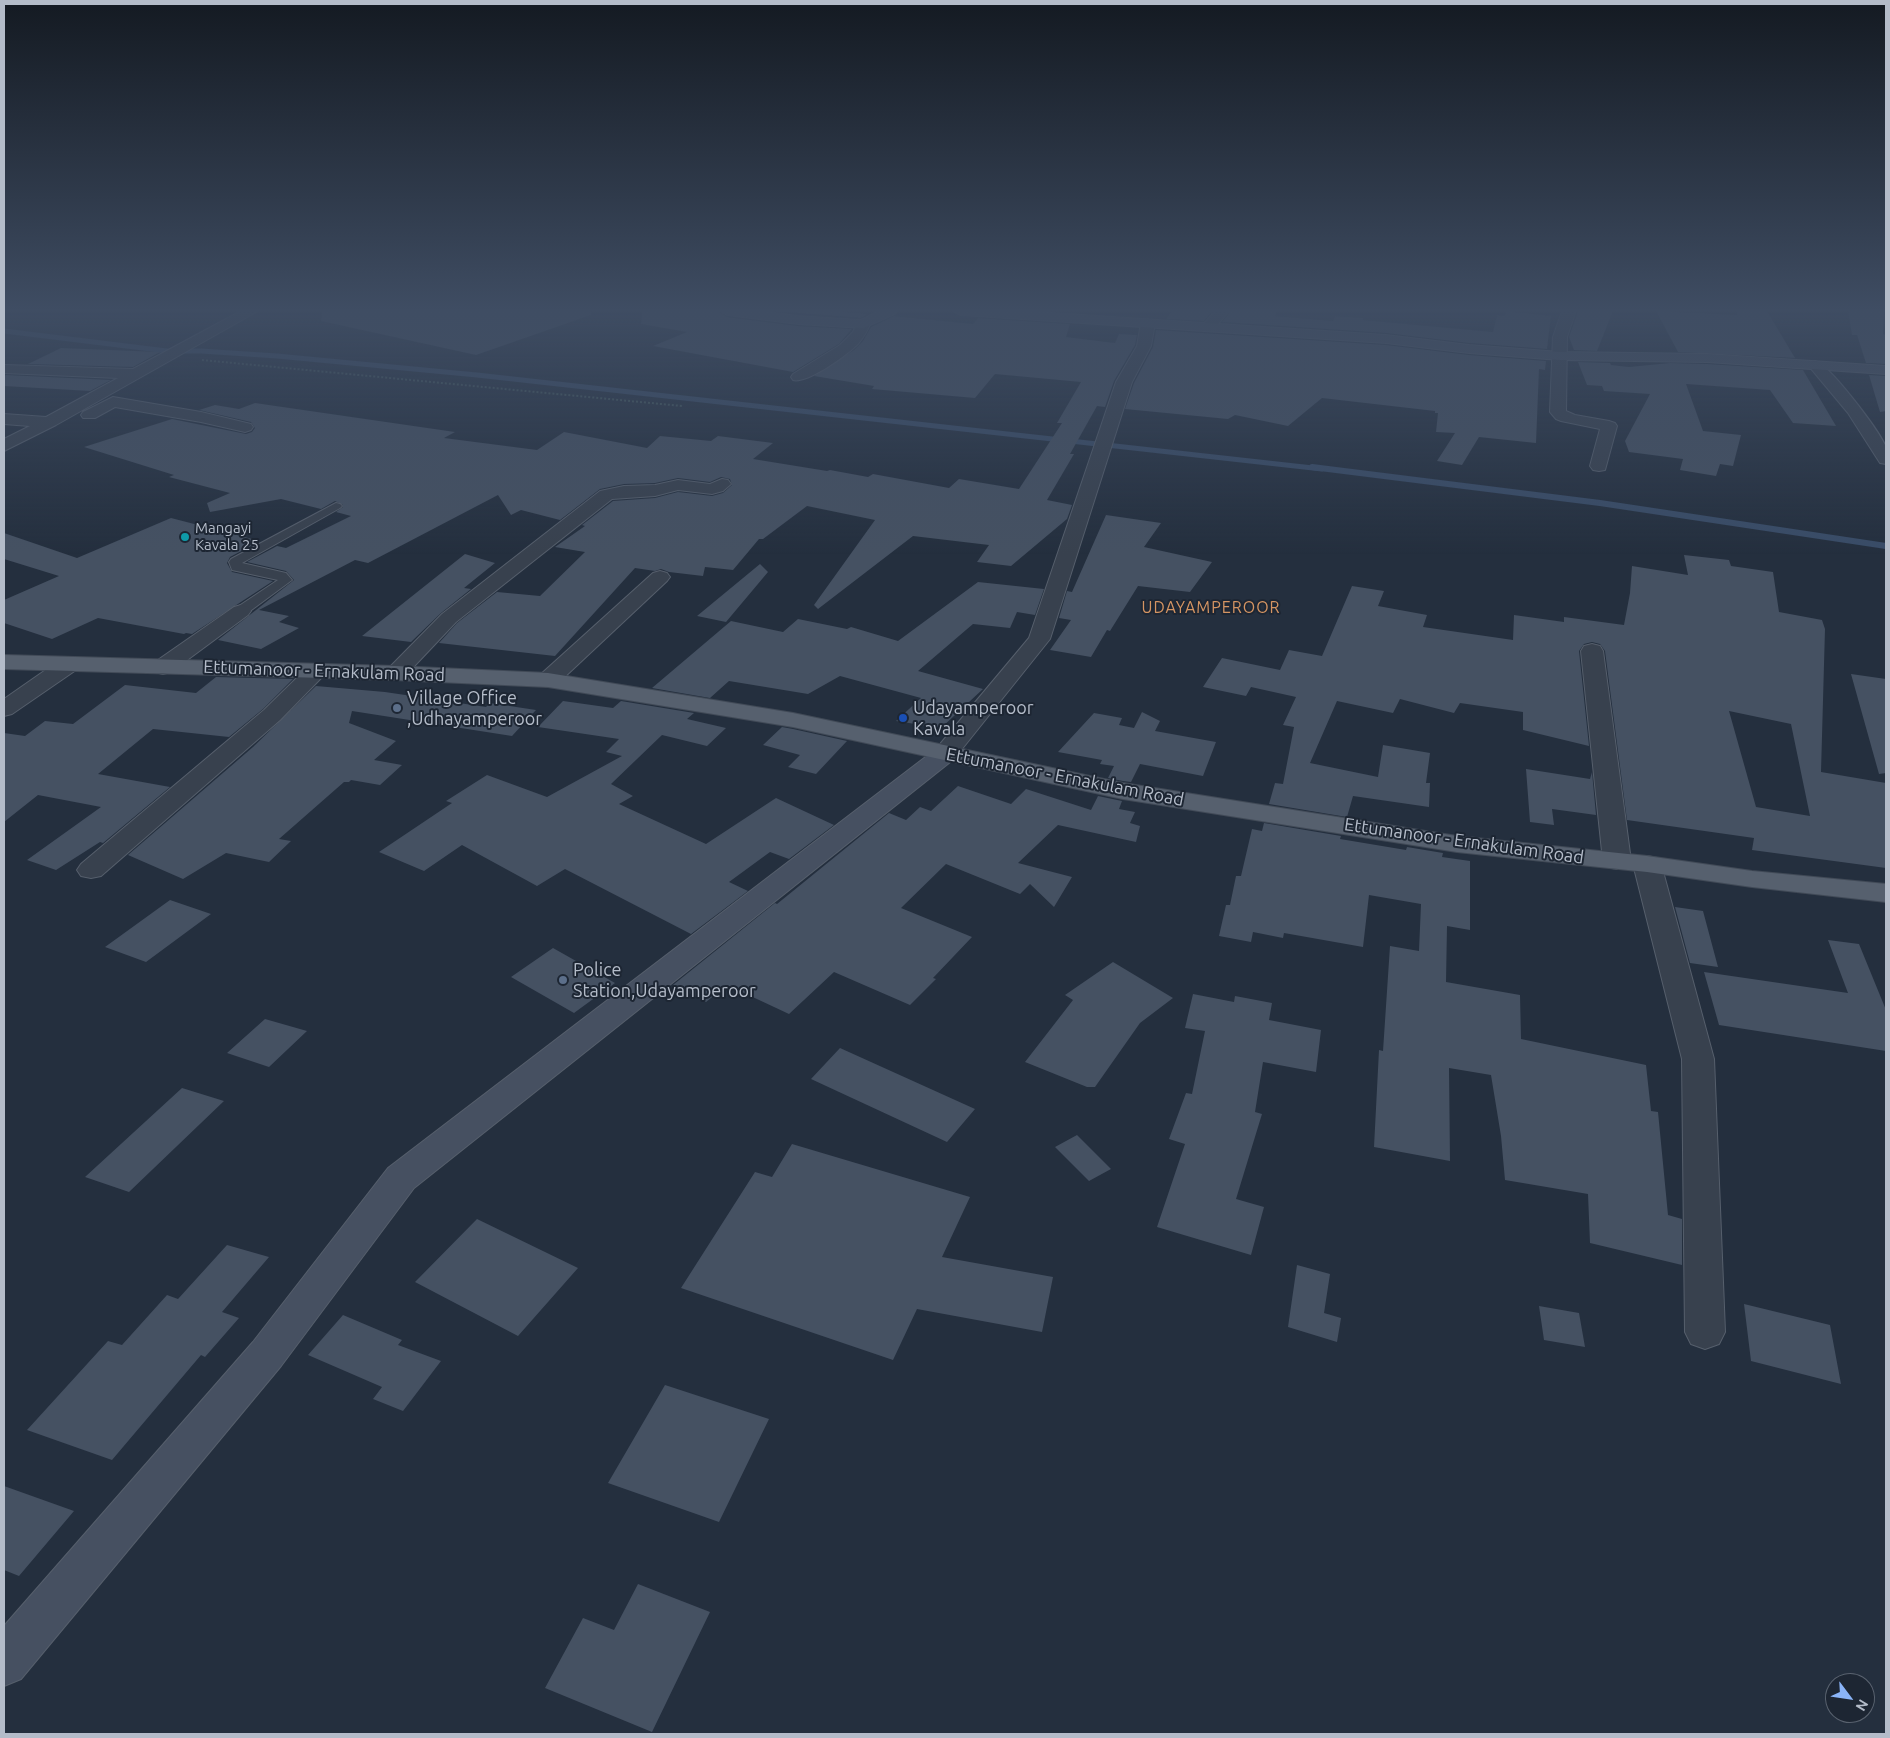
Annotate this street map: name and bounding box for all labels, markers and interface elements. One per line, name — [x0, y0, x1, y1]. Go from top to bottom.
place label: Mangayi Kavala 25 — [195, 519, 259, 554]
marker: Mangayi Kavala 25 — [179, 531, 191, 543]
district label: UDAYAMPEROOR — [1140, 598, 1282, 618]
street label: Ettumanoor - Ernakulam Road — [203, 656, 445, 686]
place label: Village Office ,Udhayamperoor — [407, 687, 542, 730]
place label: Udayamperoor Kavala — [913, 697, 1034, 740]
marker: Village Office ,Udhayamperoor — [391, 702, 403, 714]
marker: Udayamperoor Kavala — [897, 712, 909, 724]
street label: Ettumanoor - Ernakulam Road — [944, 743, 1186, 811]
street label: Ettumanoor - Ernakulam Road — [1343, 813, 1585, 869]
place label: Police Station,Udayamperoor — [573, 959, 756, 1002]
marker: Police Station,Udayamperoor — [557, 974, 569, 986]
north arrow — [1825, 1673, 1875, 1723]
text: N — [1852, 1697, 1872, 1714]

